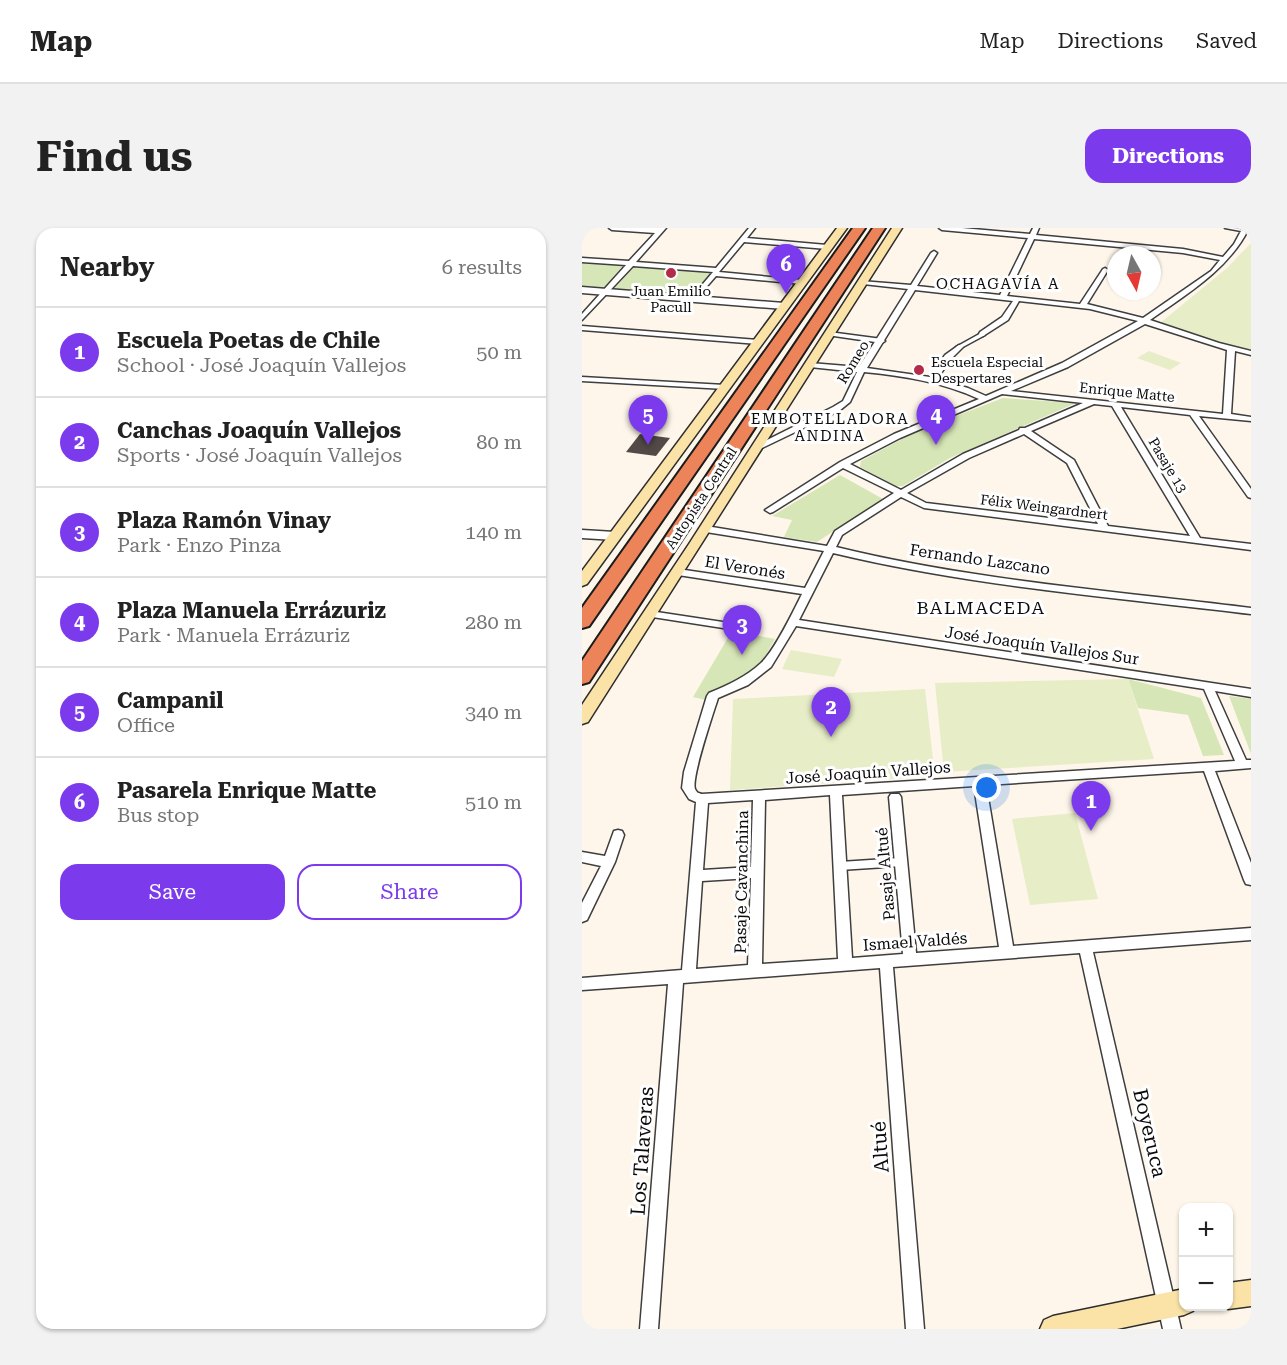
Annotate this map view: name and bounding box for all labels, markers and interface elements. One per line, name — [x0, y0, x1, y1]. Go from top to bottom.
text: Map — [30, 25, 92, 58]
text: Map — [980, 29, 1024, 53]
text: Directions — [1057, 29, 1163, 53]
text: Saved — [1196, 29, 1257, 53]
button: Directions — [1085, 129, 1251, 183]
text: Find us — [36, 132, 193, 181]
pin: 6 — [766, 244, 806, 294]
north arrow — [1107, 246, 1161, 300]
text: Nearby — [60, 252, 154, 282]
text: 6 results — [442, 255, 522, 279]
marker: Juan Emilio Pacull — [664, 266, 678, 280]
district label: OCHAGAVÍA A — [936, 275, 1060, 293]
place label: Juan Emilio Pacull — [631, 283, 711, 315]
text: Escuela Poetas de Chile — [117, 328, 380, 353]
street label: Romeo — [834, 338, 872, 386]
text: 1 — [74, 340, 85, 364]
text: 50 m — [476, 340, 522, 364]
text: School · José Joaquín Vallejos — [117, 353, 406, 377]
place label: Escuela Especial Despertares — [931, 354, 1044, 386]
marker: Escuela Especial Despertares — [912, 363, 926, 377]
street label: Enrique Matte — [1078, 379, 1176, 405]
pin: 5 — [628, 396, 668, 445]
pin: 4 — [916, 396, 956, 445]
district label: EMBOTELLADORA ANDINA — [751, 410, 909, 445]
text: Canchas Joaquín Vallejos — [117, 418, 401, 443]
text: 2 — [74, 430, 85, 454]
text: 80 m — [476, 430, 522, 454]
street label: Pasaje 13 — [1145, 435, 1191, 496]
text: Sports · José Joaquín Vallejos — [117, 443, 402, 467]
street label: Autopista Central — [662, 443, 740, 552]
street label: Félix Weingardnert — [979, 491, 1109, 523]
text: Plaza Ramón Vinay — [117, 508, 331, 533]
text: 3 — [74, 520, 85, 544]
text: 140 m — [465, 520, 522, 544]
text: Park · Enzo Pinza — [117, 533, 281, 557]
street label: Fernando Lazcano — [908, 540, 1052, 579]
street label: El Veronés — [703, 552, 787, 583]
district label: BALMACEDA — [916, 597, 1046, 618]
text: Plaza Manuela Errázuriz — [117, 598, 386, 623]
pin: 3 — [722, 606, 762, 655]
text: 4 — [74, 610, 85, 634]
text: 280 m — [465, 610, 522, 634]
street label: José Joaquín Vallejos Sur — [944, 622, 1141, 669]
text: Park · Manuela Errázuriz — [117, 623, 350, 647]
text: Campanil — [117, 688, 223, 713]
pin: 2 — [812, 688, 850, 737]
text: 5 — [74, 700, 85, 724]
text: 340 m — [465, 700, 522, 724]
text: Office — [117, 713, 175, 737]
street label: José Joaquín Vallejos — [785, 757, 952, 788]
your location — [972, 773, 1001, 802]
text: Pasarela Enrique Matte — [117, 778, 377, 803]
pin: 1 — [1072, 782, 1110, 831]
text: 6 — [74, 790, 85, 814]
text: 510 m — [465, 790, 522, 814]
text: Bus stop — [117, 803, 199, 827]
street label: Pasaje Cavanchina — [731, 810, 752, 954]
street label: Pasaje Altué — [872, 826, 899, 921]
button: Save — [60, 864, 285, 920]
button: Share — [297, 864, 522, 920]
street label: Ismael Valdés — [862, 928, 968, 955]
street label: Los Talaveras — [626, 1086, 658, 1216]
street label: Boyeruca — [1128, 1086, 1172, 1180]
street label: Altué — [866, 1121, 894, 1173]
map controls — [1179, 1203, 1233, 1311]
button: + — [1179, 1203, 1233, 1257]
button: − — [1179, 1257, 1233, 1311]

